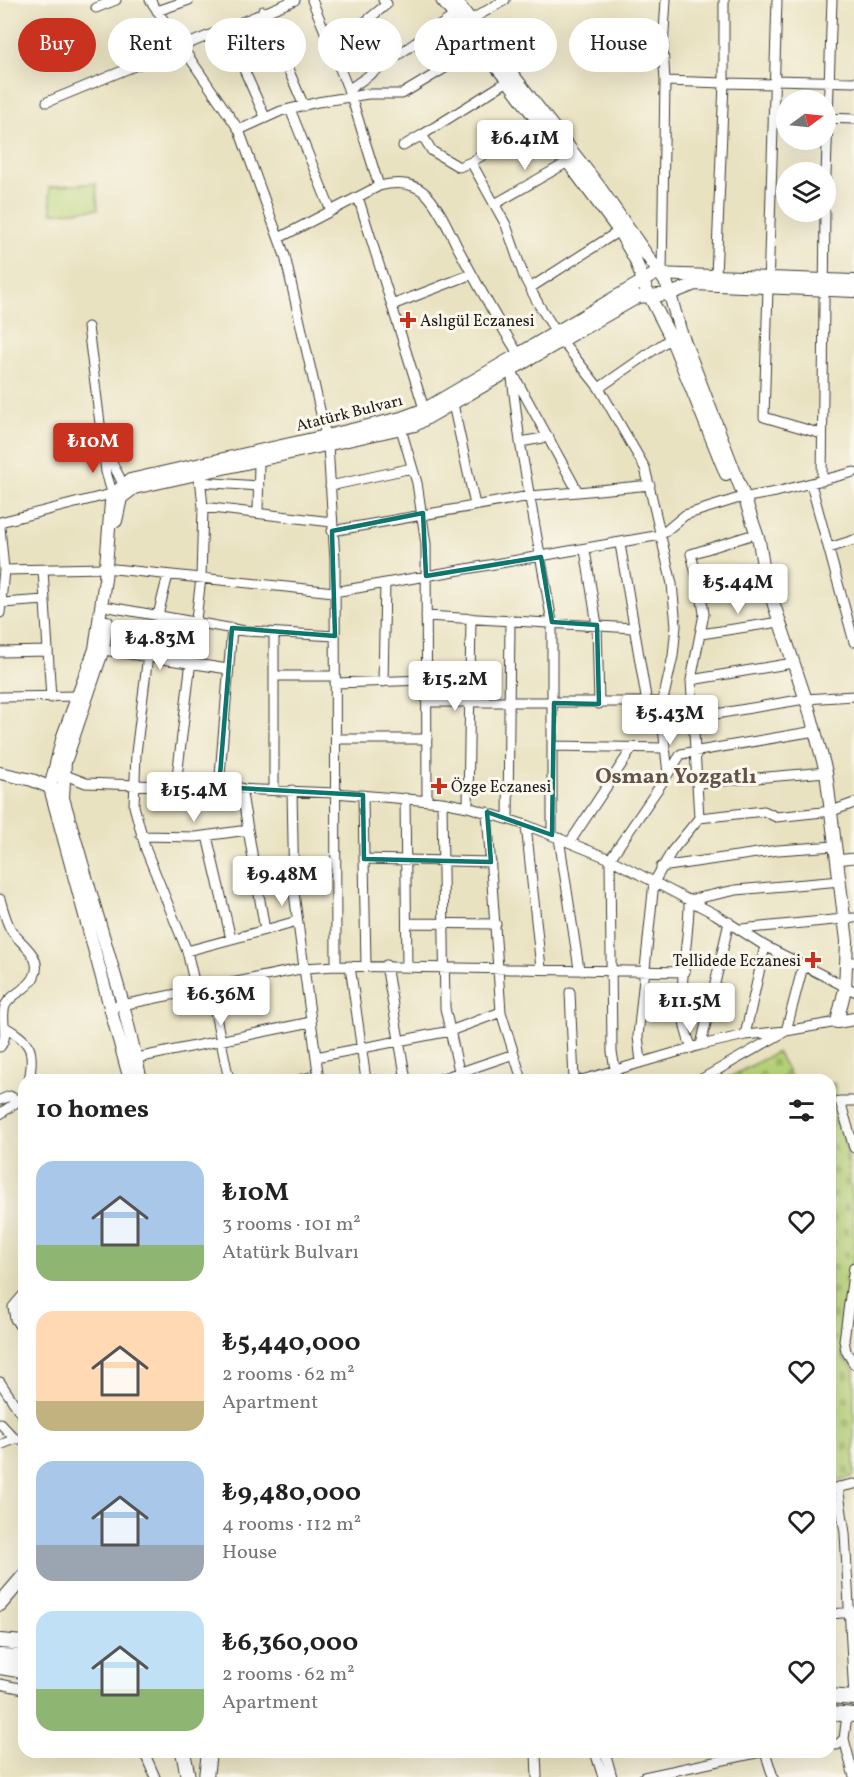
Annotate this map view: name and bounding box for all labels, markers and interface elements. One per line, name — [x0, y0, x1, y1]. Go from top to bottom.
chip: Buy — [18, 18, 96, 72]
chip: Rent — [108, 18, 193, 72]
chip: Filters — [205, 18, 306, 72]
chip: New — [318, 18, 402, 72]
chip: Apartment — [414, 18, 557, 72]
chip: House — [569, 18, 669, 72]
north arrow — [776, 90, 836, 150]
map controls — [776, 90, 836, 222]
pin: ₺6.41M — [476, 120, 574, 171]
text: ₺6.41M — [491, 125, 559, 153]
button: layers — [776, 162, 836, 222]
place label: Aslıgül Eczanesi — [420, 311, 535, 333]
marker: Aslıgül Eczanesi — [401, 313, 415, 327]
street label: Atatürk Bulvarı — [294, 390, 405, 438]
pin: ₺10M — [57, 423, 129, 474]
text: ₺10M — [67, 428, 119, 456]
pin: ₺5.44M — [689, 564, 787, 615]
text: ₺5.44M — [703, 569, 773, 597]
pin: ₺4.83M — [111, 620, 209, 671]
text: ₺4.83M — [125, 625, 195, 653]
pin: ₺15.2M — [406, 661, 504, 712]
text: ₺15.2M — [423, 666, 487, 694]
pin: ₺5.43M — [621, 695, 719, 746]
text: ₺5.43M — [636, 700, 704, 728]
district label: Osman Yozgatlı — [595, 762, 757, 793]
pin: ₺15.4M — [145, 772, 243, 823]
text: ₺15.4M — [161, 777, 227, 805]
place label: Özge Eczanesi — [451, 777, 551, 799]
marker: Özge Eczanesi — [432, 779, 446, 793]
pin: ₺9.48M — [233, 856, 331, 907]
text: ₺9.48M — [247, 861, 317, 889]
place label: Tellidede Eczanesi — [673, 951, 801, 973]
marker: Tellidede Eczanesi — [806, 953, 820, 967]
pin: ₺6.36M — [172, 976, 270, 1027]
text: ₺6.36M — [187, 981, 255, 1009]
pin: ₺11.5M — [641, 983, 739, 1034]
text: ₺11.5M — [659, 988, 721, 1016]
text: 10 homes — [36, 1092, 149, 1128]
icon: filters — [785, 1094, 818, 1127]
text: ₺10M — [222, 1175, 289, 1211]
icon: home — [84, 1185, 156, 1257]
icon: heart — [785, 1205, 818, 1238]
text: 3 rooms · 101 m² — [222, 1211, 361, 1239]
text: Atatürk Bulvarı — [222, 1239, 359, 1267]
text: ₺5,440,000 — [222, 1325, 360, 1361]
icon: home — [84, 1335, 156, 1407]
icon: heart — [785, 1355, 818, 1388]
text: 2 rooms · 62 m² — [222, 1361, 355, 1389]
text: Apartment — [222, 1389, 318, 1417]
text: ₺9,480,000 — [222, 1475, 361, 1511]
icon: home — [84, 1485, 156, 1557]
icon: heart — [785, 1505, 818, 1538]
text: 4 rooms · 112 m² — [222, 1511, 361, 1539]
text: House — [222, 1539, 277, 1567]
text: ₺6,360,000 — [222, 1625, 358, 1661]
icon: home — [84, 1635, 156, 1707]
icon: heart — [785, 1655, 818, 1688]
text: 2 rooms · 62 m² — [222, 1661, 355, 1689]
text: Apartment — [222, 1689, 318, 1717]

